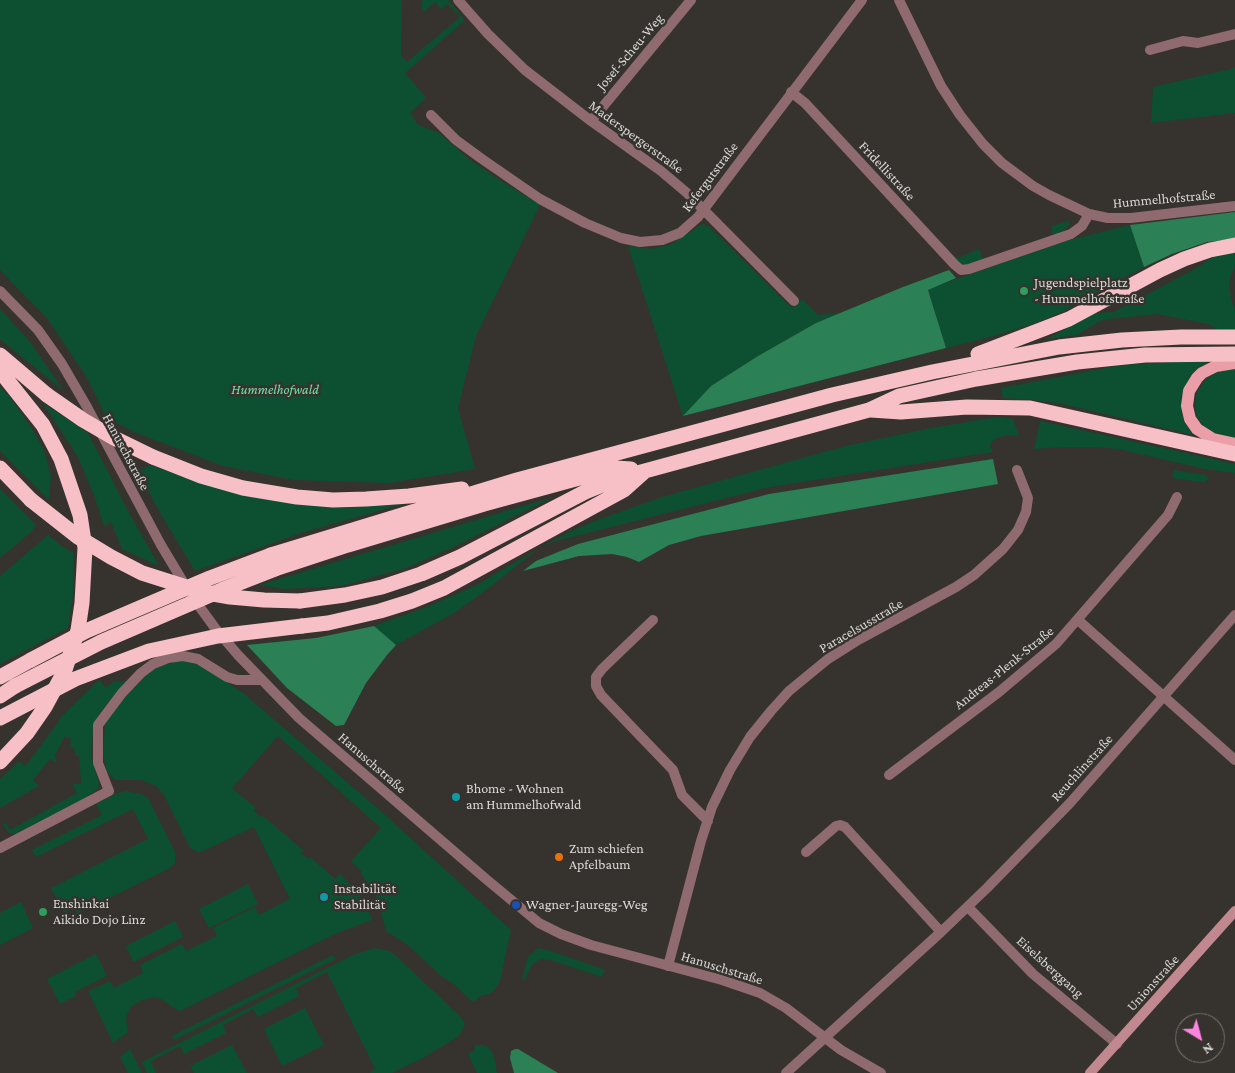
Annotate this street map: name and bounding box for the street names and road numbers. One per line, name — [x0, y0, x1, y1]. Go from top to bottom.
street label: Josef-Scheu-Weg — [593, 10, 667, 94]
street label: Maderspergerstraße — [585, 97, 687, 177]
street label: Fridellistraße — [855, 138, 919, 204]
street label: Kefergutstraße — [678, 139, 742, 215]
street label: Hummelhofstraße — [1112, 186, 1216, 212]
street label: Hanuschstraße — [99, 411, 153, 493]
street label: Paracelsusstraße — [816, 595, 906, 657]
street label: Andreas-Plenk-Straße — [951, 623, 1057, 713]
street label: Hanuschstraße — [335, 729, 409, 797]
street label: Reuchlinstraße — [1047, 731, 1117, 805]
street label: Eiselsberggang — [1013, 933, 1087, 1001]
street label: Hanuschstraße — [679, 948, 765, 988]
street label: Unionstraße — [1123, 951, 1183, 1015]

